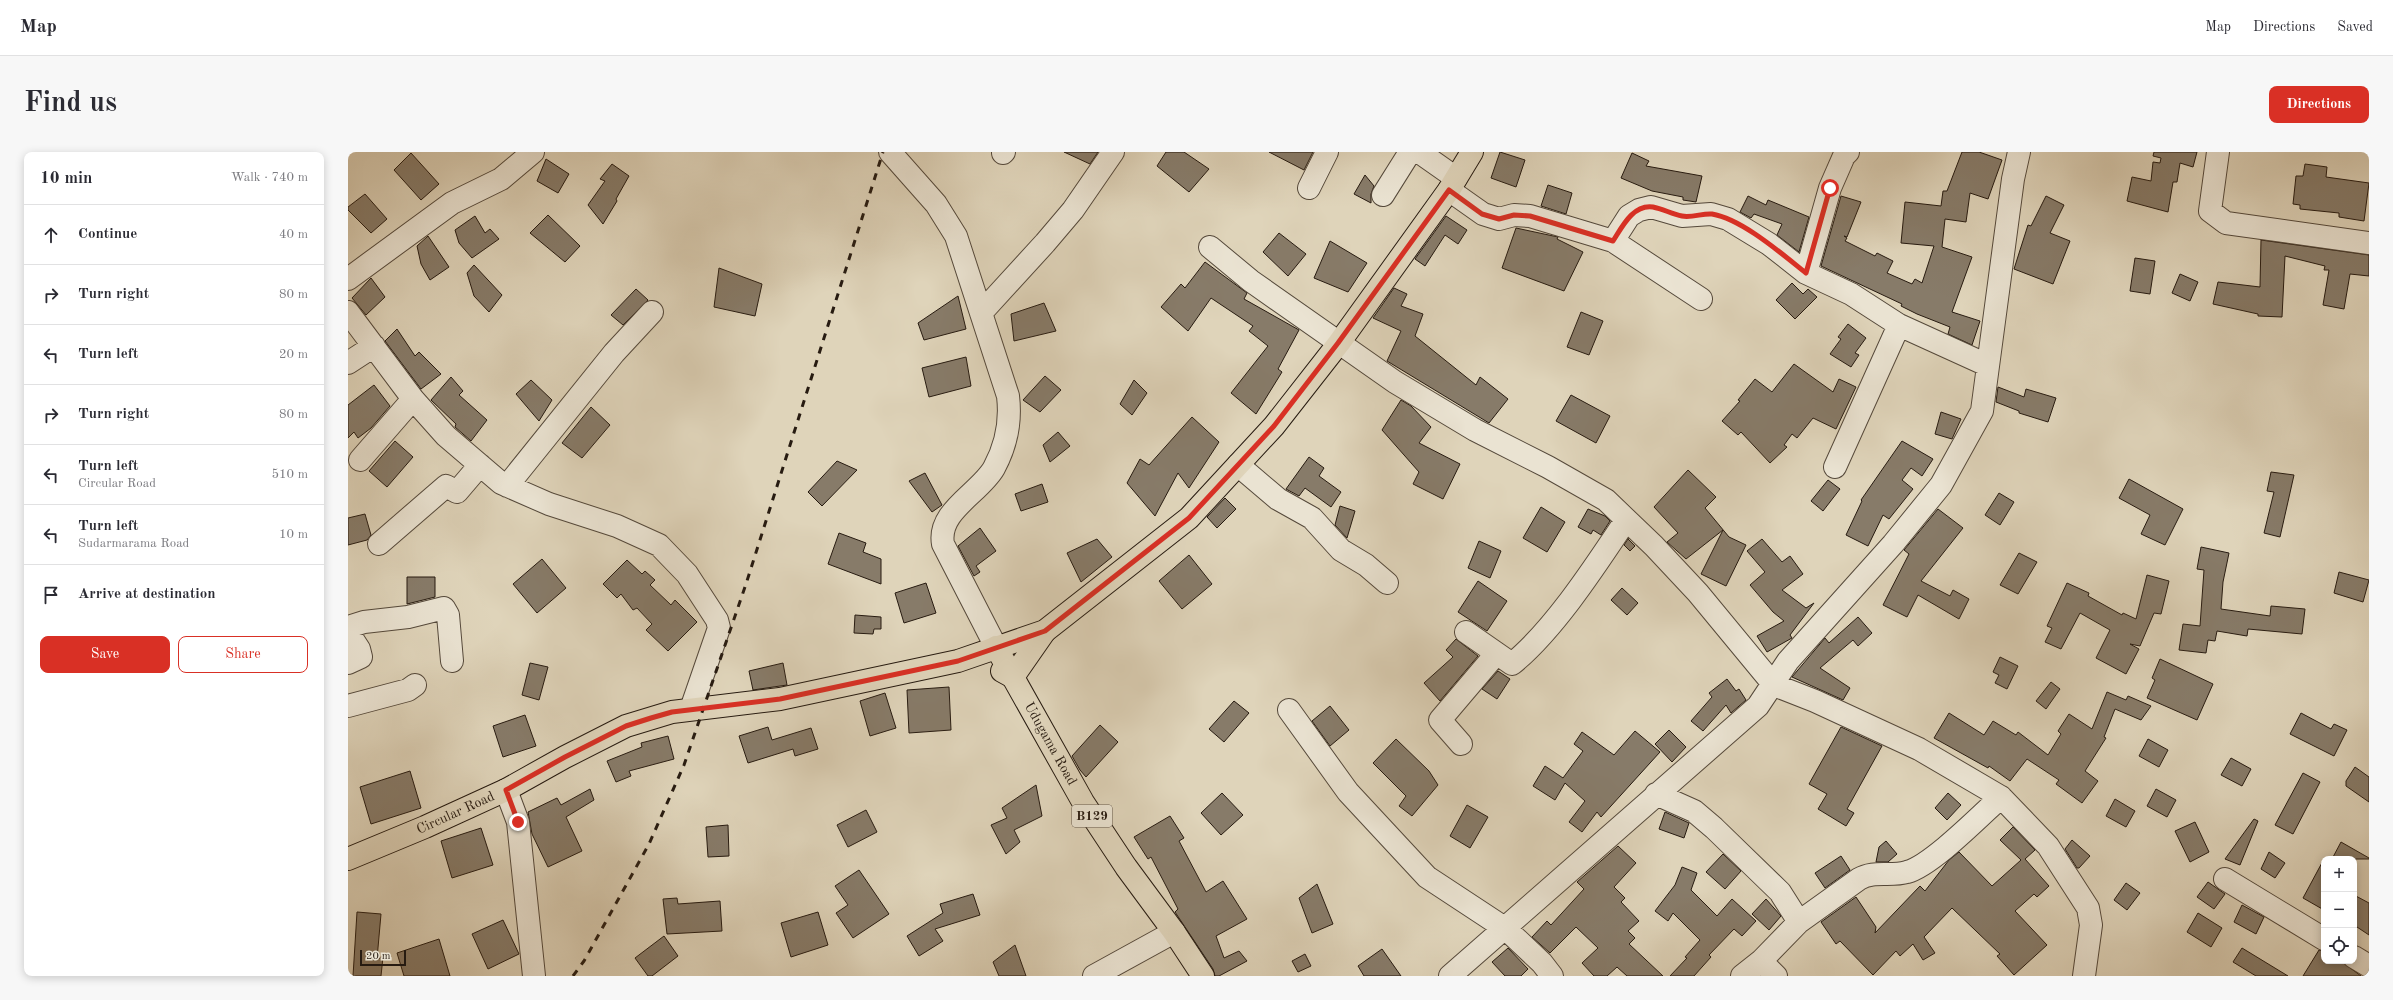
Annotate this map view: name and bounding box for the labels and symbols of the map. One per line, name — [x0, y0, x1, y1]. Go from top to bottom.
route start — [1821, 179, 1839, 197]
street label: Udugama Road — [1022, 700, 1079, 788]
street label: Circular Road — [415, 789, 497, 837]
road number: B129 — [1072, 805, 1112, 827]
route end — [509, 813, 527, 831]
scale bar — [360, 948, 406, 967]

